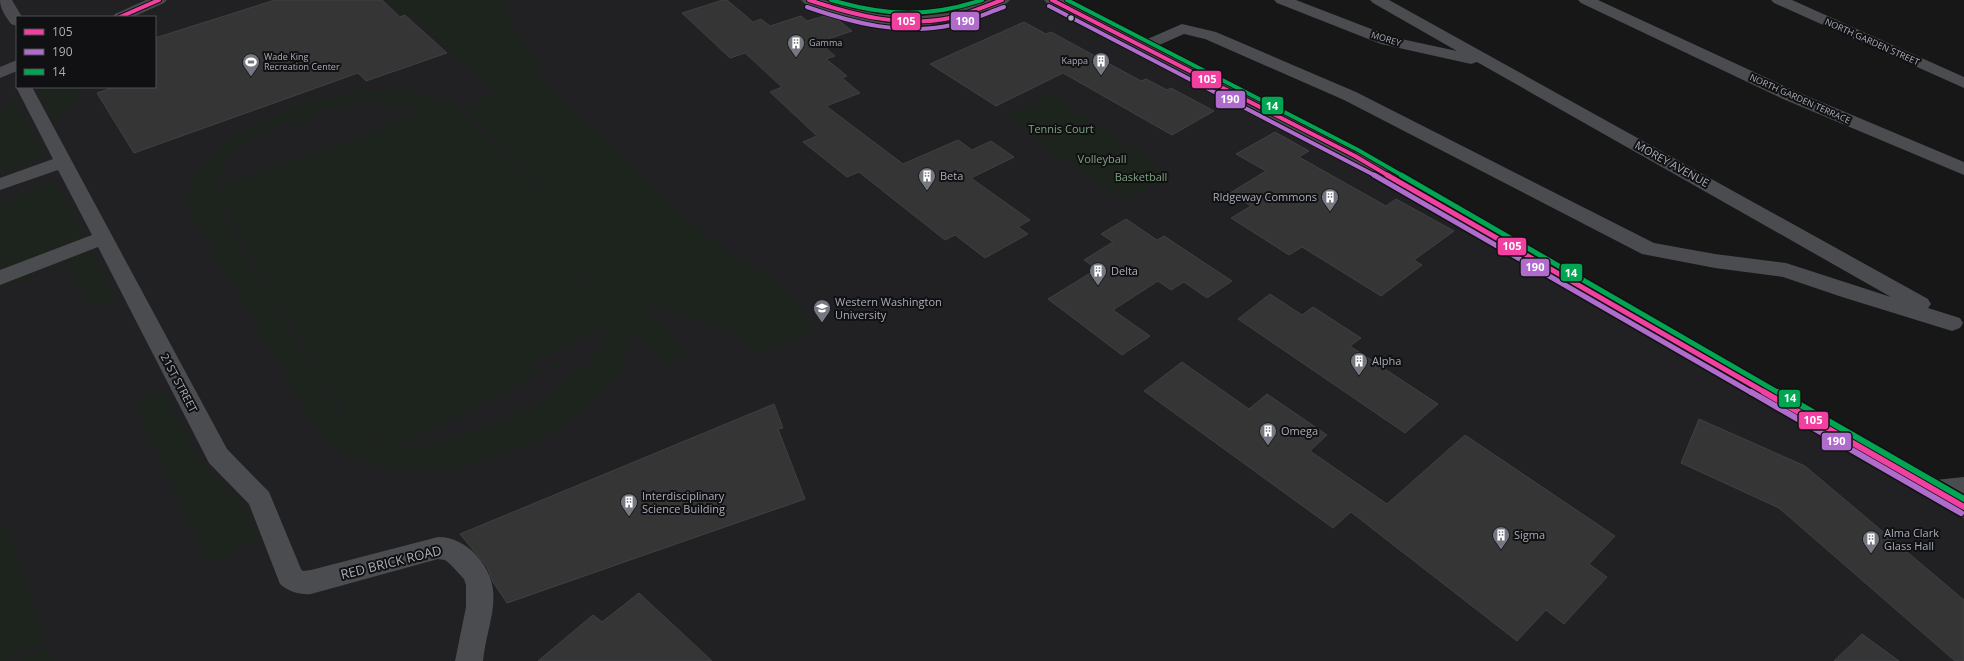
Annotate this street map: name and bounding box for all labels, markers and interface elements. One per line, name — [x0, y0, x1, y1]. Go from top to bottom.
line badge: 190 — [950, 11, 980, 31]
line badge: 105 — [891, 12, 921, 31]
text: 105 — [897, 13, 915, 28]
text: 190 — [956, 13, 974, 28]
unlabelled marker — [1066, 13, 1076, 23]
street label: NORTH GARDEN STREET — [1823, 15, 1922, 68]
legend — [16, 16, 156, 88]
text: 105 — [52, 23, 73, 40]
street label: MOREY — [1370, 28, 1404, 50]
building icon: Gamma — [786, 33, 806, 58]
place label: Gamma — [809, 36, 842, 49]
text: 190 — [52, 43, 73, 60]
place label: Wade King Recreation Center — [264, 50, 340, 73]
building icon: Kappa — [1091, 51, 1111, 76]
sports icon: Wade King Recreation Center — [241, 52, 261, 77]
place label: Kappa — [1061, 54, 1088, 67]
text: 14 — [52, 63, 66, 80]
line badge: 105 — [1191, 70, 1222, 89]
street label: NORTH GARDEN TERRACE — [1748, 70, 1853, 127]
text: 105 — [1198, 71, 1216, 86]
line badge: 190 — [1215, 90, 1246, 109]
text: 190 — [1221, 91, 1239, 106]
line badge: 14 — [1261, 96, 1284, 115]
text: 14 — [1266, 98, 1279, 113]
park label: Tennis Court — [1028, 121, 1094, 136]
street label: MOREY AVENUE — [1633, 137, 1712, 190]
park label: Volleyball — [1078, 151, 1126, 166]
building icon: Beta — [917, 166, 937, 191]
place label: Beta — [940, 168, 963, 183]
park label: Basketball — [1115, 169, 1167, 184]
building icon: RIdgeway Commons — [1320, 187, 1340, 212]
place label: RIdgeway Commons — [1213, 189, 1317, 204]
line badge: 105 — [1497, 237, 1527, 256]
text: 105 — [1503, 238, 1521, 253]
line badge: 190 — [1520, 258, 1550, 277]
text: 190 — [1526, 259, 1544, 274]
building icon: Delta — [1088, 261, 1108, 286]
place label: Delta — [1111, 263, 1138, 278]
line badge: 14 — [1560, 263, 1583, 282]
text: 14 — [1565, 265, 1578, 280]
place label: Western Washington University — [835, 294, 942, 322]
school or university icon: Western Washington University — [812, 298, 832, 323]
street label: 21ST STREET — [158, 351, 201, 415]
building icon: Alpha — [1349, 351, 1369, 376]
place label: Alpha — [1372, 353, 1401, 368]
line badge: 14 — [1778, 389, 1801, 408]
text: 14 — [1784, 390, 1797, 405]
line badge: 105 — [1798, 411, 1829, 430]
text: 105 — [1804, 412, 1822, 427]
building icon: Omega — [1258, 421, 1278, 446]
place label: Omega — [1281, 423, 1318, 438]
line badge: 190 — [1821, 432, 1852, 451]
text: 190 — [1827, 433, 1845, 448]
place label: Interdisciplinary Science Building — [642, 488, 725, 516]
building icon: Interdisciplinary Science Building — [619, 492, 639, 517]
building icon: Sigma — [1491, 525, 1511, 550]
place label: Alma Clark Glass Hall — [1884, 525, 1939, 553]
place label: Sigma — [1514, 527, 1545, 542]
building icon: Alma Clark Glass Hall — [1861, 529, 1881, 554]
street label: RED BRICK ROAD — [339, 541, 443, 583]

